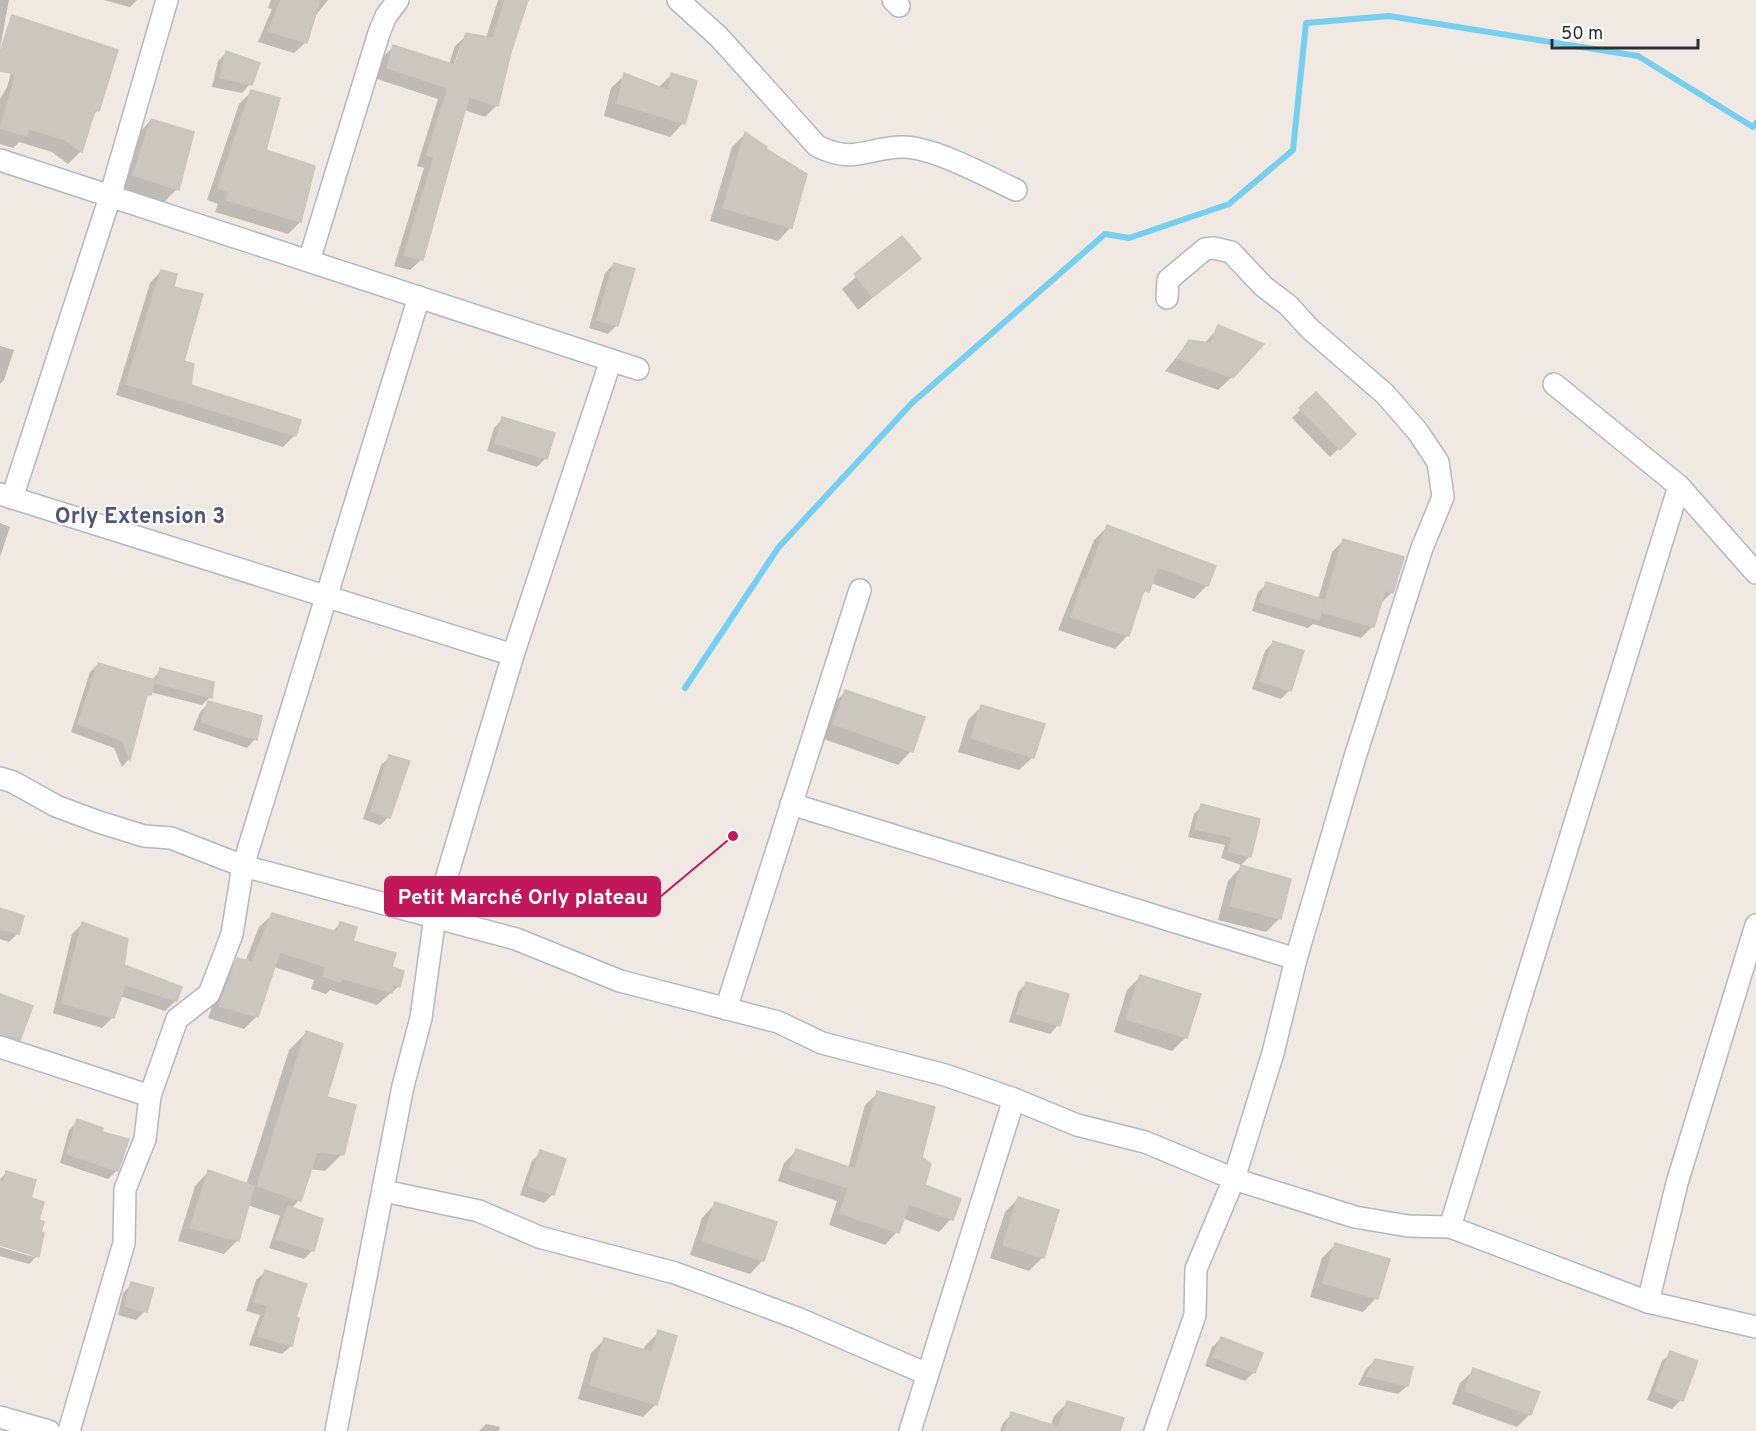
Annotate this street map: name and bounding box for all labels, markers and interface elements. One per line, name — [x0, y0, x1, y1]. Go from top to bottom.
scale bar — [1552, 12, 1698, 50]
text: 50 m — [1561, 23, 1603, 46]
district label: Orly Extension 3 — [55, 504, 225, 531]
callout: Petit Marché Orly plateau — [385, 877, 660, 916]
text: Petit Marché Orly plateau — [398, 885, 648, 912]

